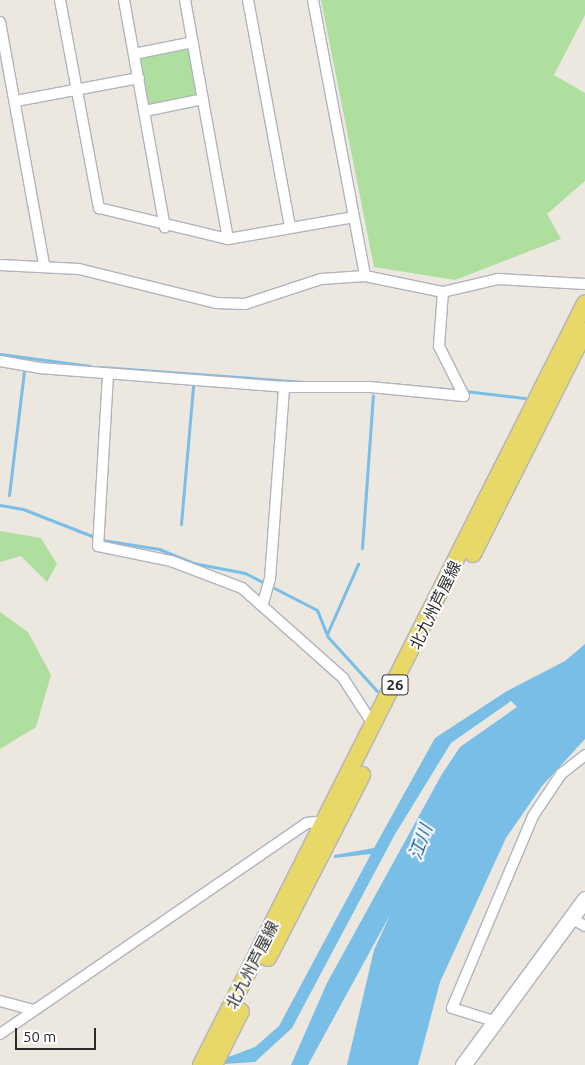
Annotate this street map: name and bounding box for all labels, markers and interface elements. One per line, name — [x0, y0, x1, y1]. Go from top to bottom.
street label: 北九州芦屋線 — [405, 558, 465, 652]
road number: 26 — [381, 672, 409, 698]
water label: 江川 — [404, 821, 436, 863]
street label: 北九州芦屋線 — [222, 918, 282, 1012]
scale bar — [18, 1018, 99, 1050]
text: 50 m — [23, 1028, 56, 1045]

